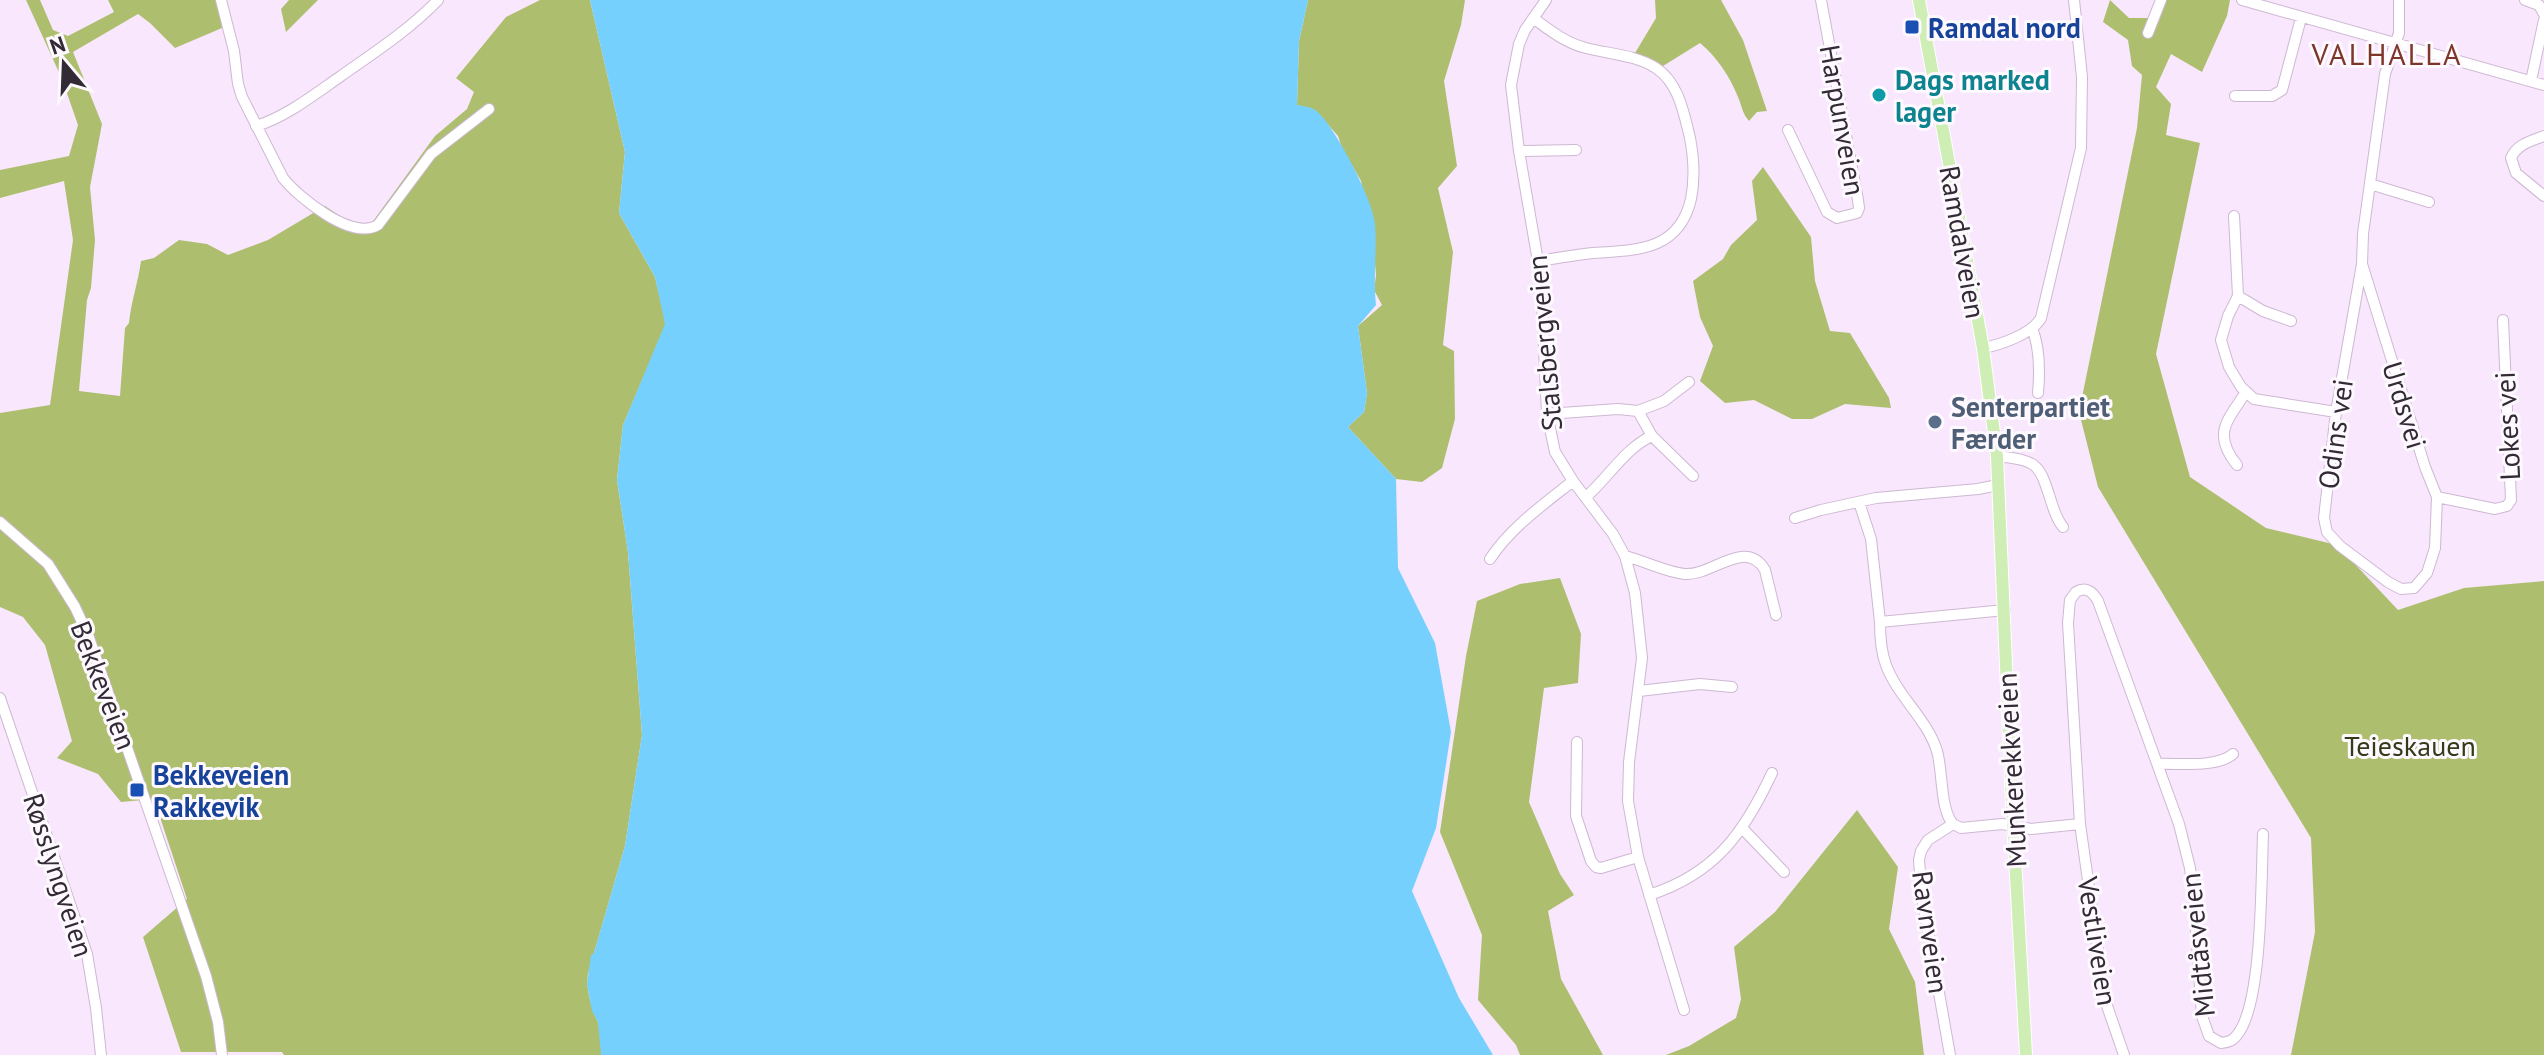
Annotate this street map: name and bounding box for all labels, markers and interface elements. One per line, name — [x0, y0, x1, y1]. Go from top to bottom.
place label: Ramdal nord — [1928, 9, 2081, 46]
marker: Ramdal nord — [1903, 18, 1921, 36]
north arrow — [24, 24, 104, 104]
text: N — [46, 29, 69, 61]
district label: VALHALLA — [2310, 34, 2463, 73]
street label: Harpunveien — [1812, 42, 1874, 198]
place label: Dags marked lager — [1895, 61, 2050, 130]
marker: Dags marked lager — [1870, 86, 1888, 104]
street label: Ramdalveien — [1931, 163, 1995, 321]
street label: Stalsbergveien — [1518, 253, 1570, 433]
street label: Urdsvei — [2374, 357, 2436, 453]
street label: Lokes vei — [2486, 371, 2528, 481]
street label: Odins vei — [2309, 377, 2361, 491]
place label: Senterpartiet Færder — [1951, 388, 2110, 457]
marker: Senterpartiet Færder — [1926, 413, 1944, 431]
street label: Bekkeveien — [63, 615, 145, 755]
street label: Munkerekkveien — [1987, 672, 2035, 868]
park label: Teieskauen — [2344, 727, 2476, 764]
place label: Bekkeveien Rakkevik — [153, 756, 289, 825]
marker: Bekkeveien Rakkevik — [128, 781, 146, 799]
street label: Røsslyngveien — [15, 788, 103, 962]
street label: Ravnveien — [1904, 868, 1958, 996]
street label: Midtåsveien — [2171, 871, 2223, 1019]
street label: Vestliveien — [2069, 873, 2126, 1008]

